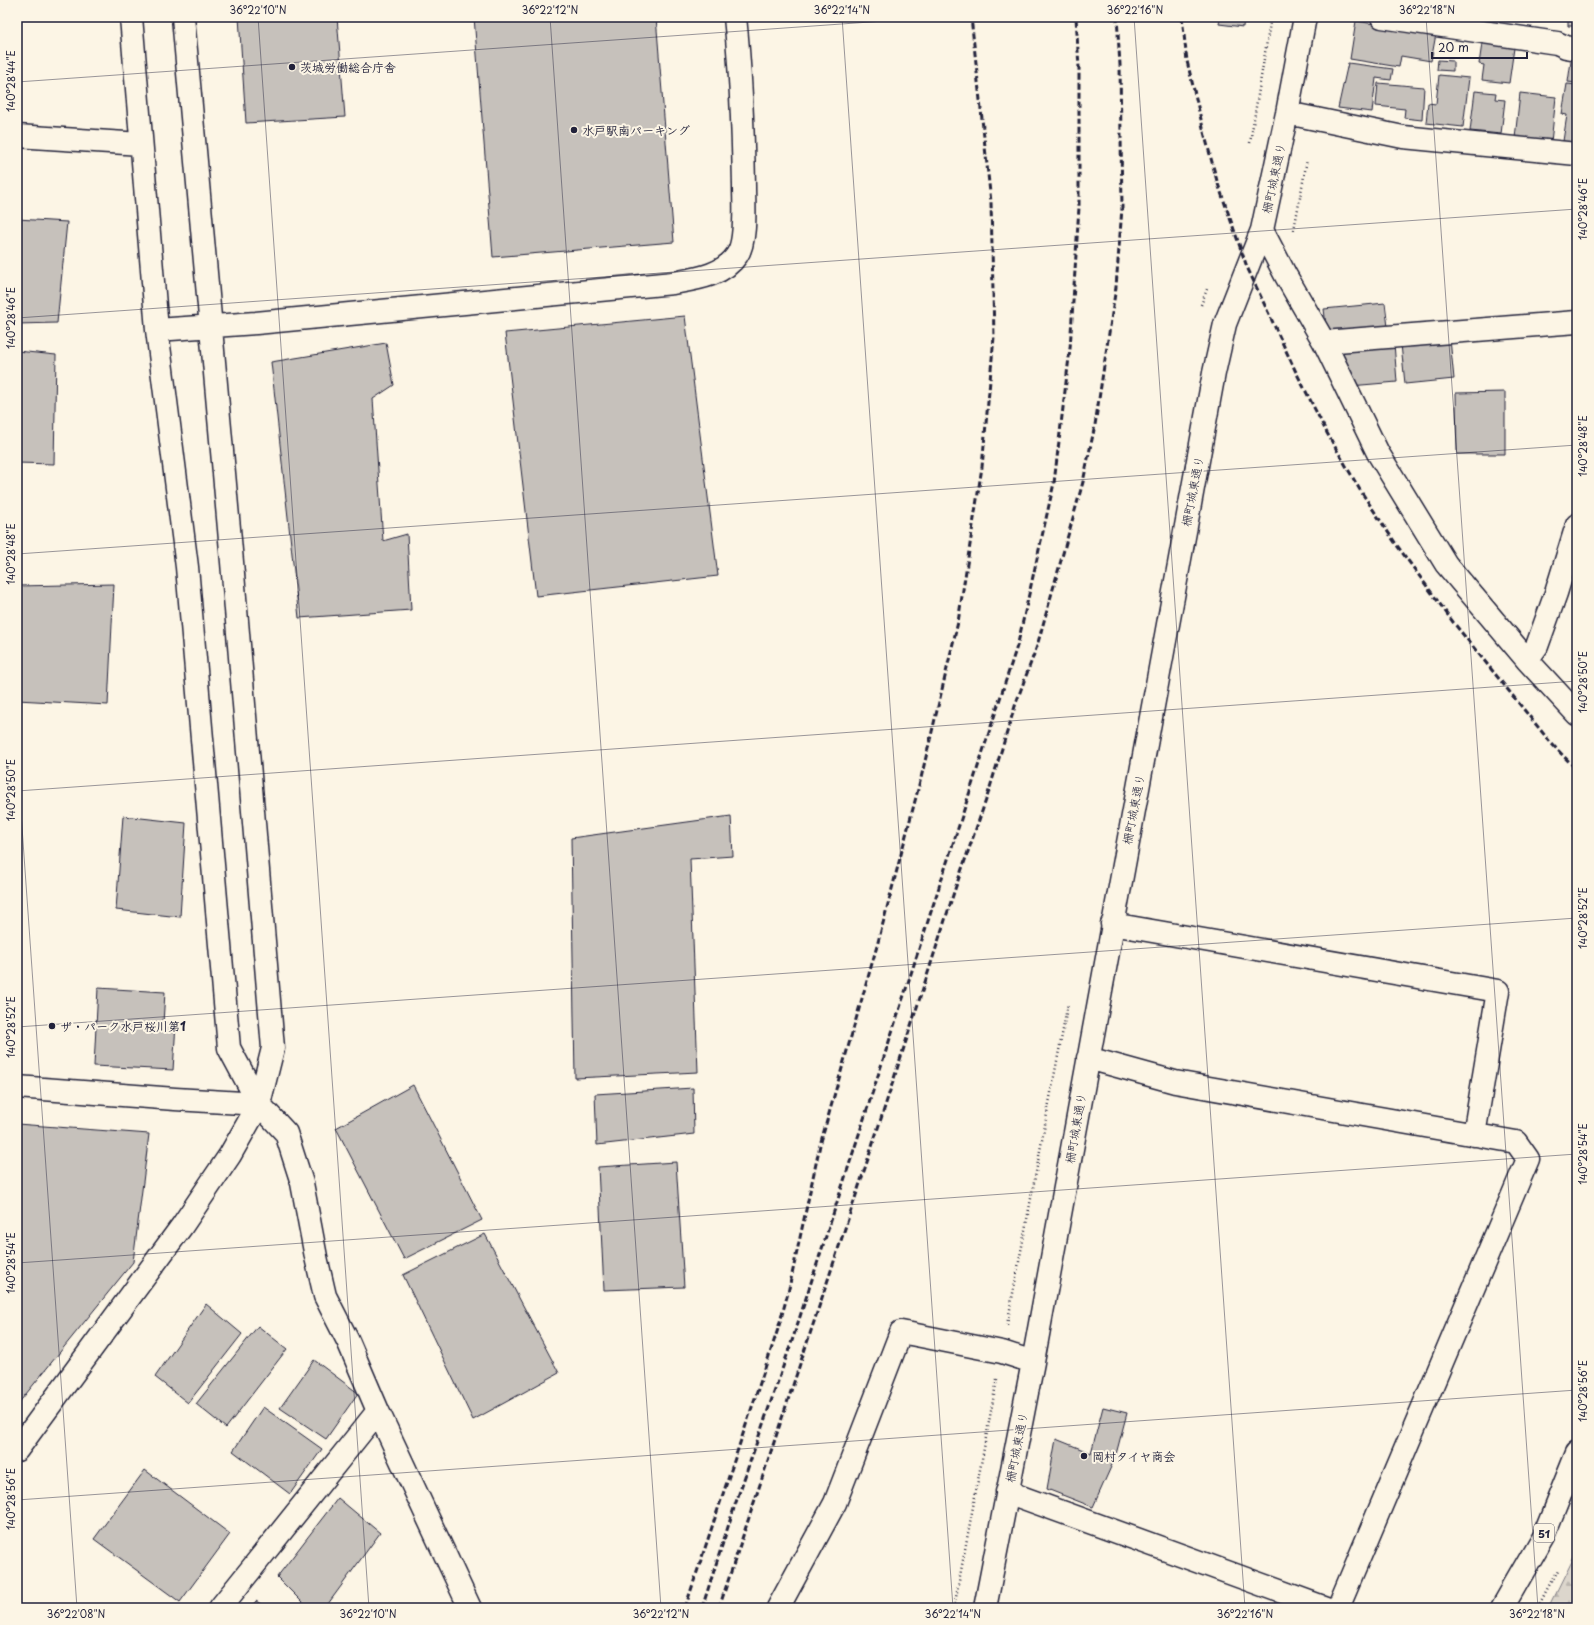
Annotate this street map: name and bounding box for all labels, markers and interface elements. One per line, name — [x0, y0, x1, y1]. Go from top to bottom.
text: 36°22'10"N — [230, 2, 287, 17]
text: 36°22'12"N — [522, 2, 579, 17]
text: 36°22'14"N — [814, 2, 870, 17]
text: 36°22'16"N — [1107, 2, 1163, 17]
text: 36°22'18"N — [1399, 2, 1455, 17]
scale bar — [1432, 34, 1527, 60]
text: 20 m — [1438, 38, 1469, 56]
text: 140°28'44"E — [3, 50, 18, 112]
place label: 茨城労働総合庁舎 — [300, 58, 396, 76]
marker: 茨城労働総合庁舎 — [287, 62, 297, 72]
place label: 水戸駅南パーキング — [582, 121, 690, 139]
marker: 水戸駅南パーキング — [569, 125, 579, 135]
street label: 柵町城東通り — [1257, 141, 1289, 215]
text: 140°28'46"E — [1575, 178, 1590, 240]
text: 140°28'46"E — [3, 287, 18, 349]
text: 140°28'48"E — [1575, 415, 1590, 477]
street label: 柵町城東通り — [1176, 454, 1208, 528]
text: 140°28'48"E — [3, 523, 18, 585]
text: 140°28'50"E — [1575, 651, 1590, 713]
text: 140°28'50"E — [3, 759, 18, 821]
street label: 柵町城東通り — [1117, 772, 1149, 846]
text: 140°28'52"E — [1575, 887, 1590, 949]
text: 140°28'52"E — [3, 996, 18, 1058]
place label: ザ・パーク水戸桜川第1 — [60, 1017, 186, 1035]
marker: ザ・パーク水戸桜川第1 — [47, 1021, 57, 1031]
street label: 柵町城東通り — [1060, 1091, 1090, 1165]
text: 140°28'54"E — [1575, 1123, 1590, 1185]
text: 140°28'54"E — [3, 1232, 18, 1294]
text: 140°28'56"E — [1575, 1360, 1590, 1422]
street label: 柵町城東通り — [1000, 1410, 1032, 1484]
place label: 岡村タイヤ商会 — [1092, 1447, 1176, 1465]
marker: 岡村タイヤ商会 — [1079, 1451, 1089, 1461]
text: 140°28'56"E — [3, 1468, 18, 1530]
road number: 51 — [1534, 1524, 1554, 1542]
text: 36°22'08"N — [47, 1606, 106, 1621]
text: 36°22'10"N — [340, 1606, 397, 1621]
text: 36°22'12"N — [633, 1606, 690, 1621]
text: 36°22'14"N — [925, 1606, 981, 1621]
text: 36°22'16"N — [1217, 1606, 1273, 1621]
text: 36°22'18"N — [1509, 1606, 1565, 1621]

